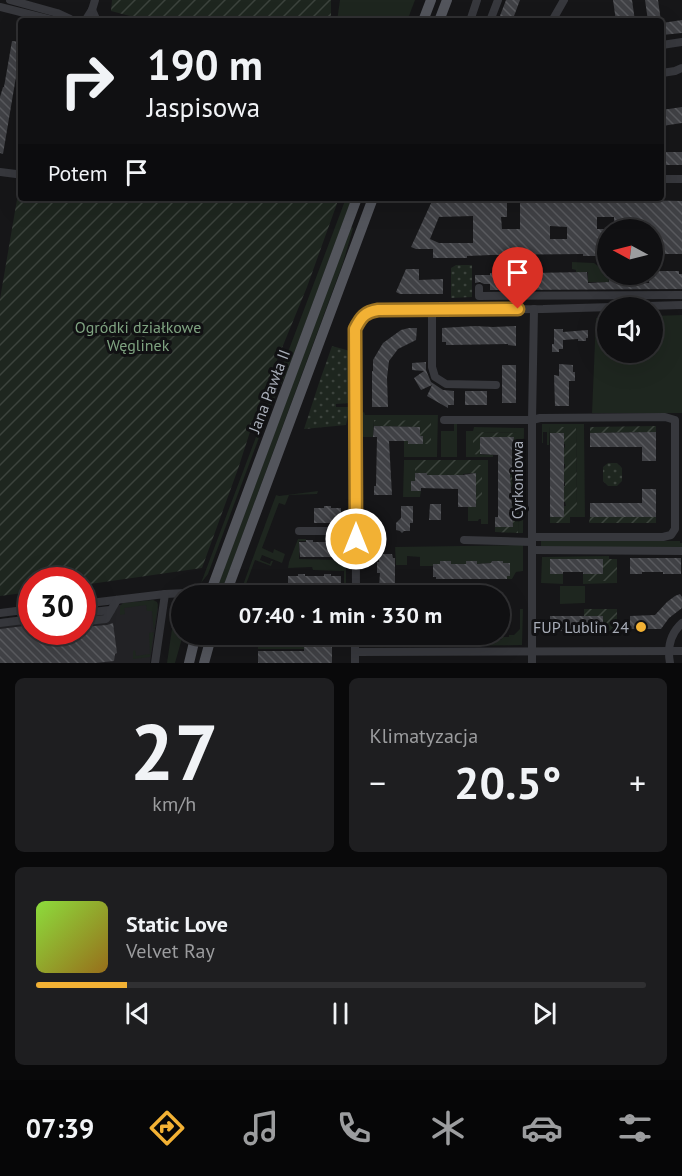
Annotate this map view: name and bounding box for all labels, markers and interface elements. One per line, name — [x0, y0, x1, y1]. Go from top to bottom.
text: 190 m — [147, 37, 263, 92]
icon: right — [48, 42, 126, 120]
text: Jaspisowa — [147, 90, 260, 124]
icon: arrive — [120, 156, 153, 189]
text: Potem — [48, 159, 108, 187]
north arrow — [597, 219, 663, 285]
map controls — [597, 219, 663, 363]
pin — [492, 247, 543, 309]
icon: arrive — [501, 256, 534, 289]
button: sound — [597, 297, 663, 363]
park label: Ogródki działkowe Węglinek — [75, 317, 201, 355]
street label: Jana Pawła II — [244, 346, 294, 437]
street label: Cyrkoniowa — [507, 441, 527, 519]
position arrow — [324, 507, 388, 571]
speed limit sign: 30 — [18, 567, 96, 645]
text: 07:40 · 1 min · 330 m — [239, 601, 442, 629]
place label: FUP Lublin 24 — [533, 617, 629, 637]
marker: FUP Lublin 24 — [634, 620, 648, 634]
text: 27 — [130, 701, 218, 802]
text: Klimatyzacja — [370, 723, 478, 749]
text: 20.5° — [454, 753, 561, 811]
text: − — [370, 761, 386, 804]
text: + — [629, 761, 646, 804]
text: km/h — [152, 791, 196, 817]
text: Static Love — [126, 910, 228, 938]
text: Velvet Ray — [126, 938, 215, 964]
icon: previous — [121, 997, 154, 1030]
icon: pause — [324, 997, 357, 1030]
icon: next — [528, 997, 561, 1030]
icon: directions — [146, 1107, 188, 1149]
icon: music — [240, 1107, 282, 1149]
icon: phone — [333, 1107, 375, 1149]
icon: climate — [427, 1107, 469, 1149]
icon: car — [521, 1107, 563, 1149]
icon: filters — [614, 1107, 656, 1149]
text: 07:39 — [26, 1111, 94, 1145]

